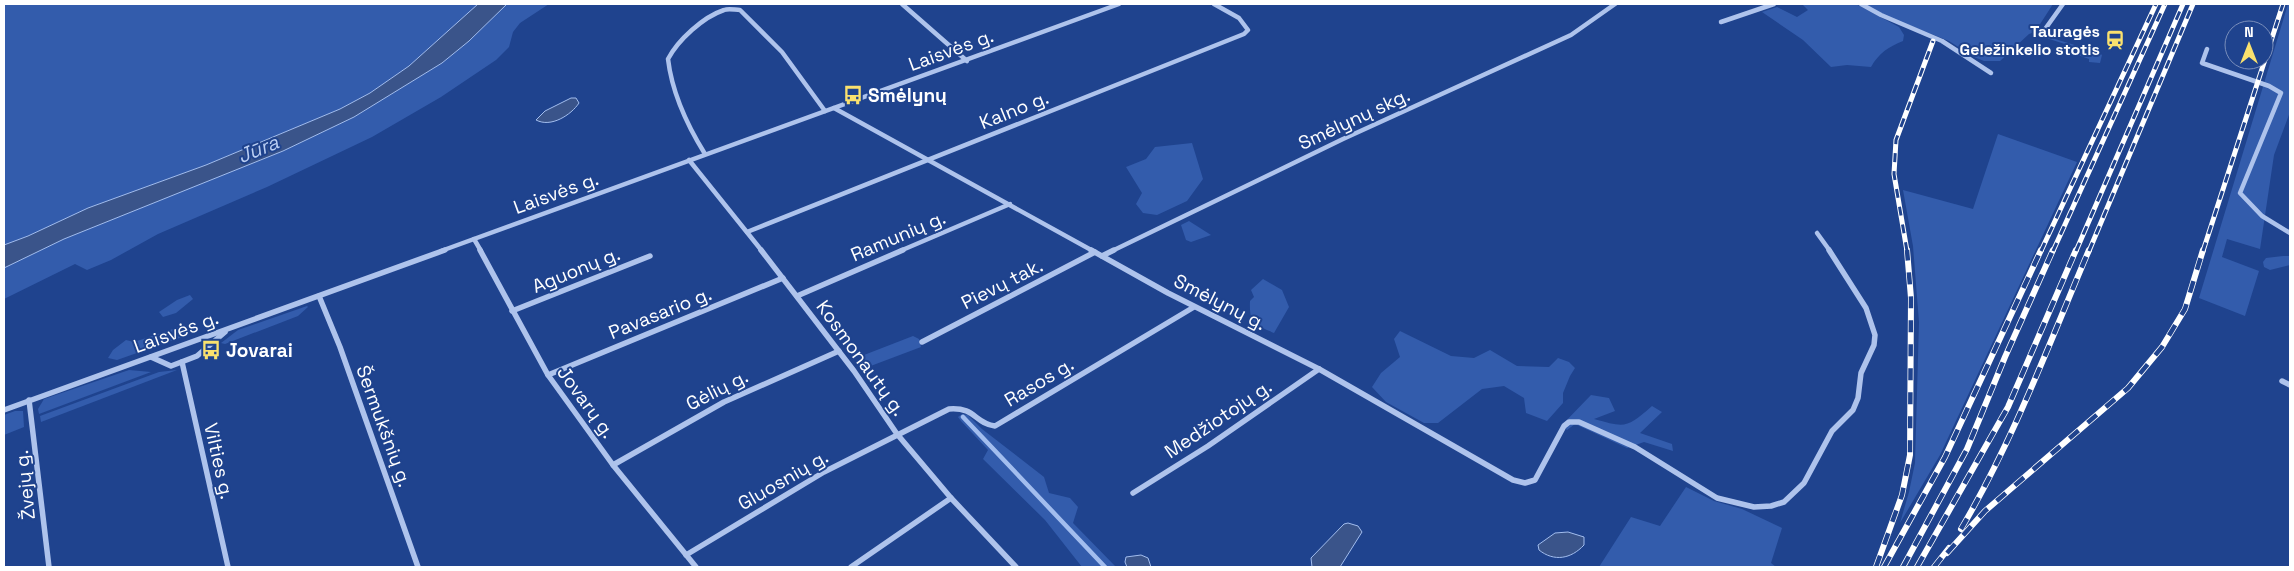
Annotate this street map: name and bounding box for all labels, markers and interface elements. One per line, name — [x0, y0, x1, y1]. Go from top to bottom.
north arrow — [2224, 20, 2274, 70]
place label: Tauragės Geležinkelio stotis — [1960, 21, 2100, 60]
street label: Laisvės g. — [905, 23, 997, 77]
text: N — [2244, 23, 2254, 41]
station icon: Tauragės Geležinkelio stotis — [2104, 29, 2126, 51]
street label: Smėlynų skg. — [1294, 82, 1414, 156]
place label: Smėlynų — [868, 83, 947, 108]
bus stop icon: Smėlynų — [842, 84, 864, 106]
street label: Kalno g. — [976, 85, 1052, 135]
water label: Jūra — [234, 129, 283, 169]
street label: Laisvės g. — [510, 166, 602, 220]
street label: Ramunių g. — [847, 205, 949, 267]
street label: Aguonų g. — [528, 241, 624, 299]
street label: Pievų tak. — [957, 253, 1047, 315]
street label: Smėlynų g. — [1170, 268, 1270, 336]
street label: Pavasario g. — [605, 281, 715, 345]
street label: Kosmonautų g. — [811, 295, 911, 421]
street label: Laisvės g. — [130, 305, 222, 359]
place label: Jovarai — [226, 338, 293, 363]
bus stop icon: Jovarai — [200, 339, 222, 361]
street label: Rasos g. — [1000, 352, 1078, 412]
street label: Jovarų g. — [551, 361, 621, 443]
street label: Šermukšnių g. — [350, 362, 418, 490]
street label: Gėlių g. — [682, 364, 752, 416]
street label: Medžiotojų g. — [1160, 374, 1276, 464]
street label: Vilties g. — [198, 420, 240, 502]
street label: Gluosnių g. — [733, 444, 833, 516]
street label: Žvejų g. — [9, 449, 41, 521]

